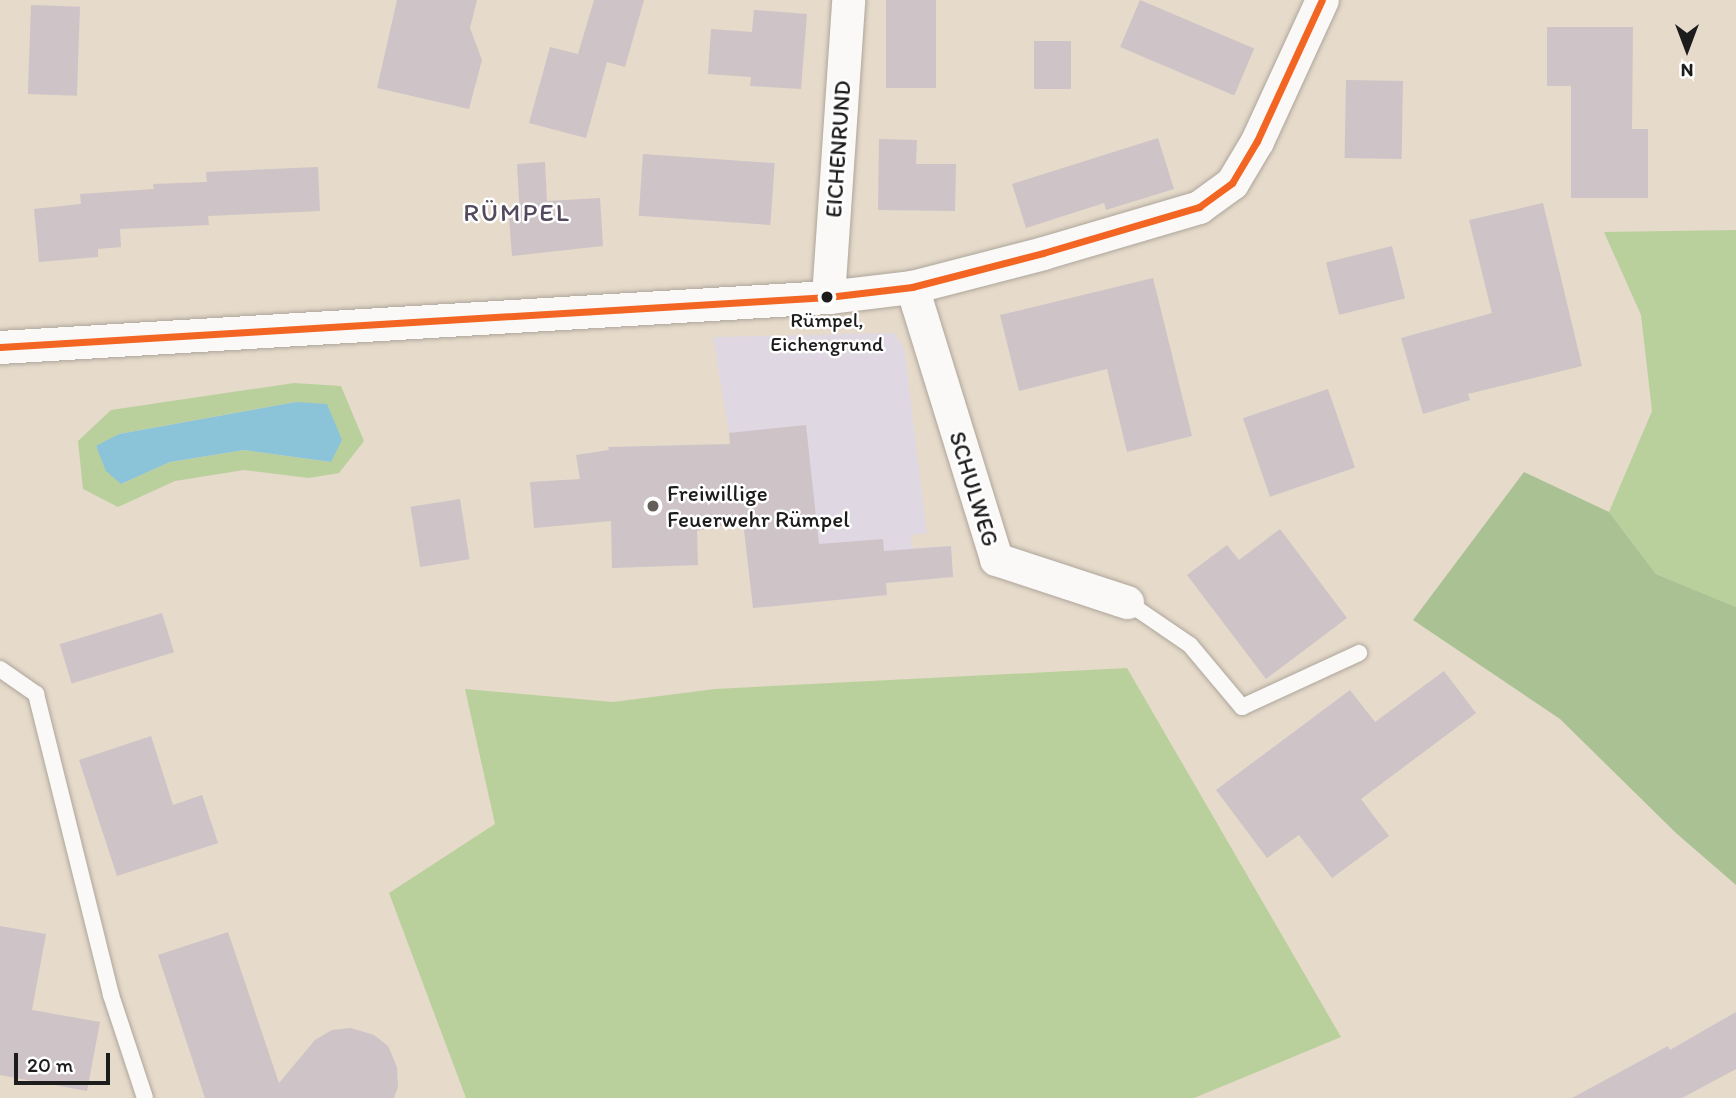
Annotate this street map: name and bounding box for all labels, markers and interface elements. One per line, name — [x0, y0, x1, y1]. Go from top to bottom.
north arrow — [1652, 14, 1722, 84]
text: N — [1681, 59, 1693, 82]
street label: EICHENRUND — [819, 79, 857, 219]
district label: RÜMPEL — [463, 197, 571, 229]
marker: Rümpel, Eichengrund — [820, 290, 834, 304]
place label: Rümpel, Eichengrund — [770, 307, 884, 357]
street label: SCHULWEG — [943, 428, 1005, 550]
place label: Freiwillige Feuerwehr Rümpel — [667, 479, 850, 533]
marker: Freiwillige Feuerwehr Rümpel — [645, 498, 661, 514]
scale bar — [18, 1038, 114, 1082]
text: 20 m — [27, 1052, 73, 1077]

